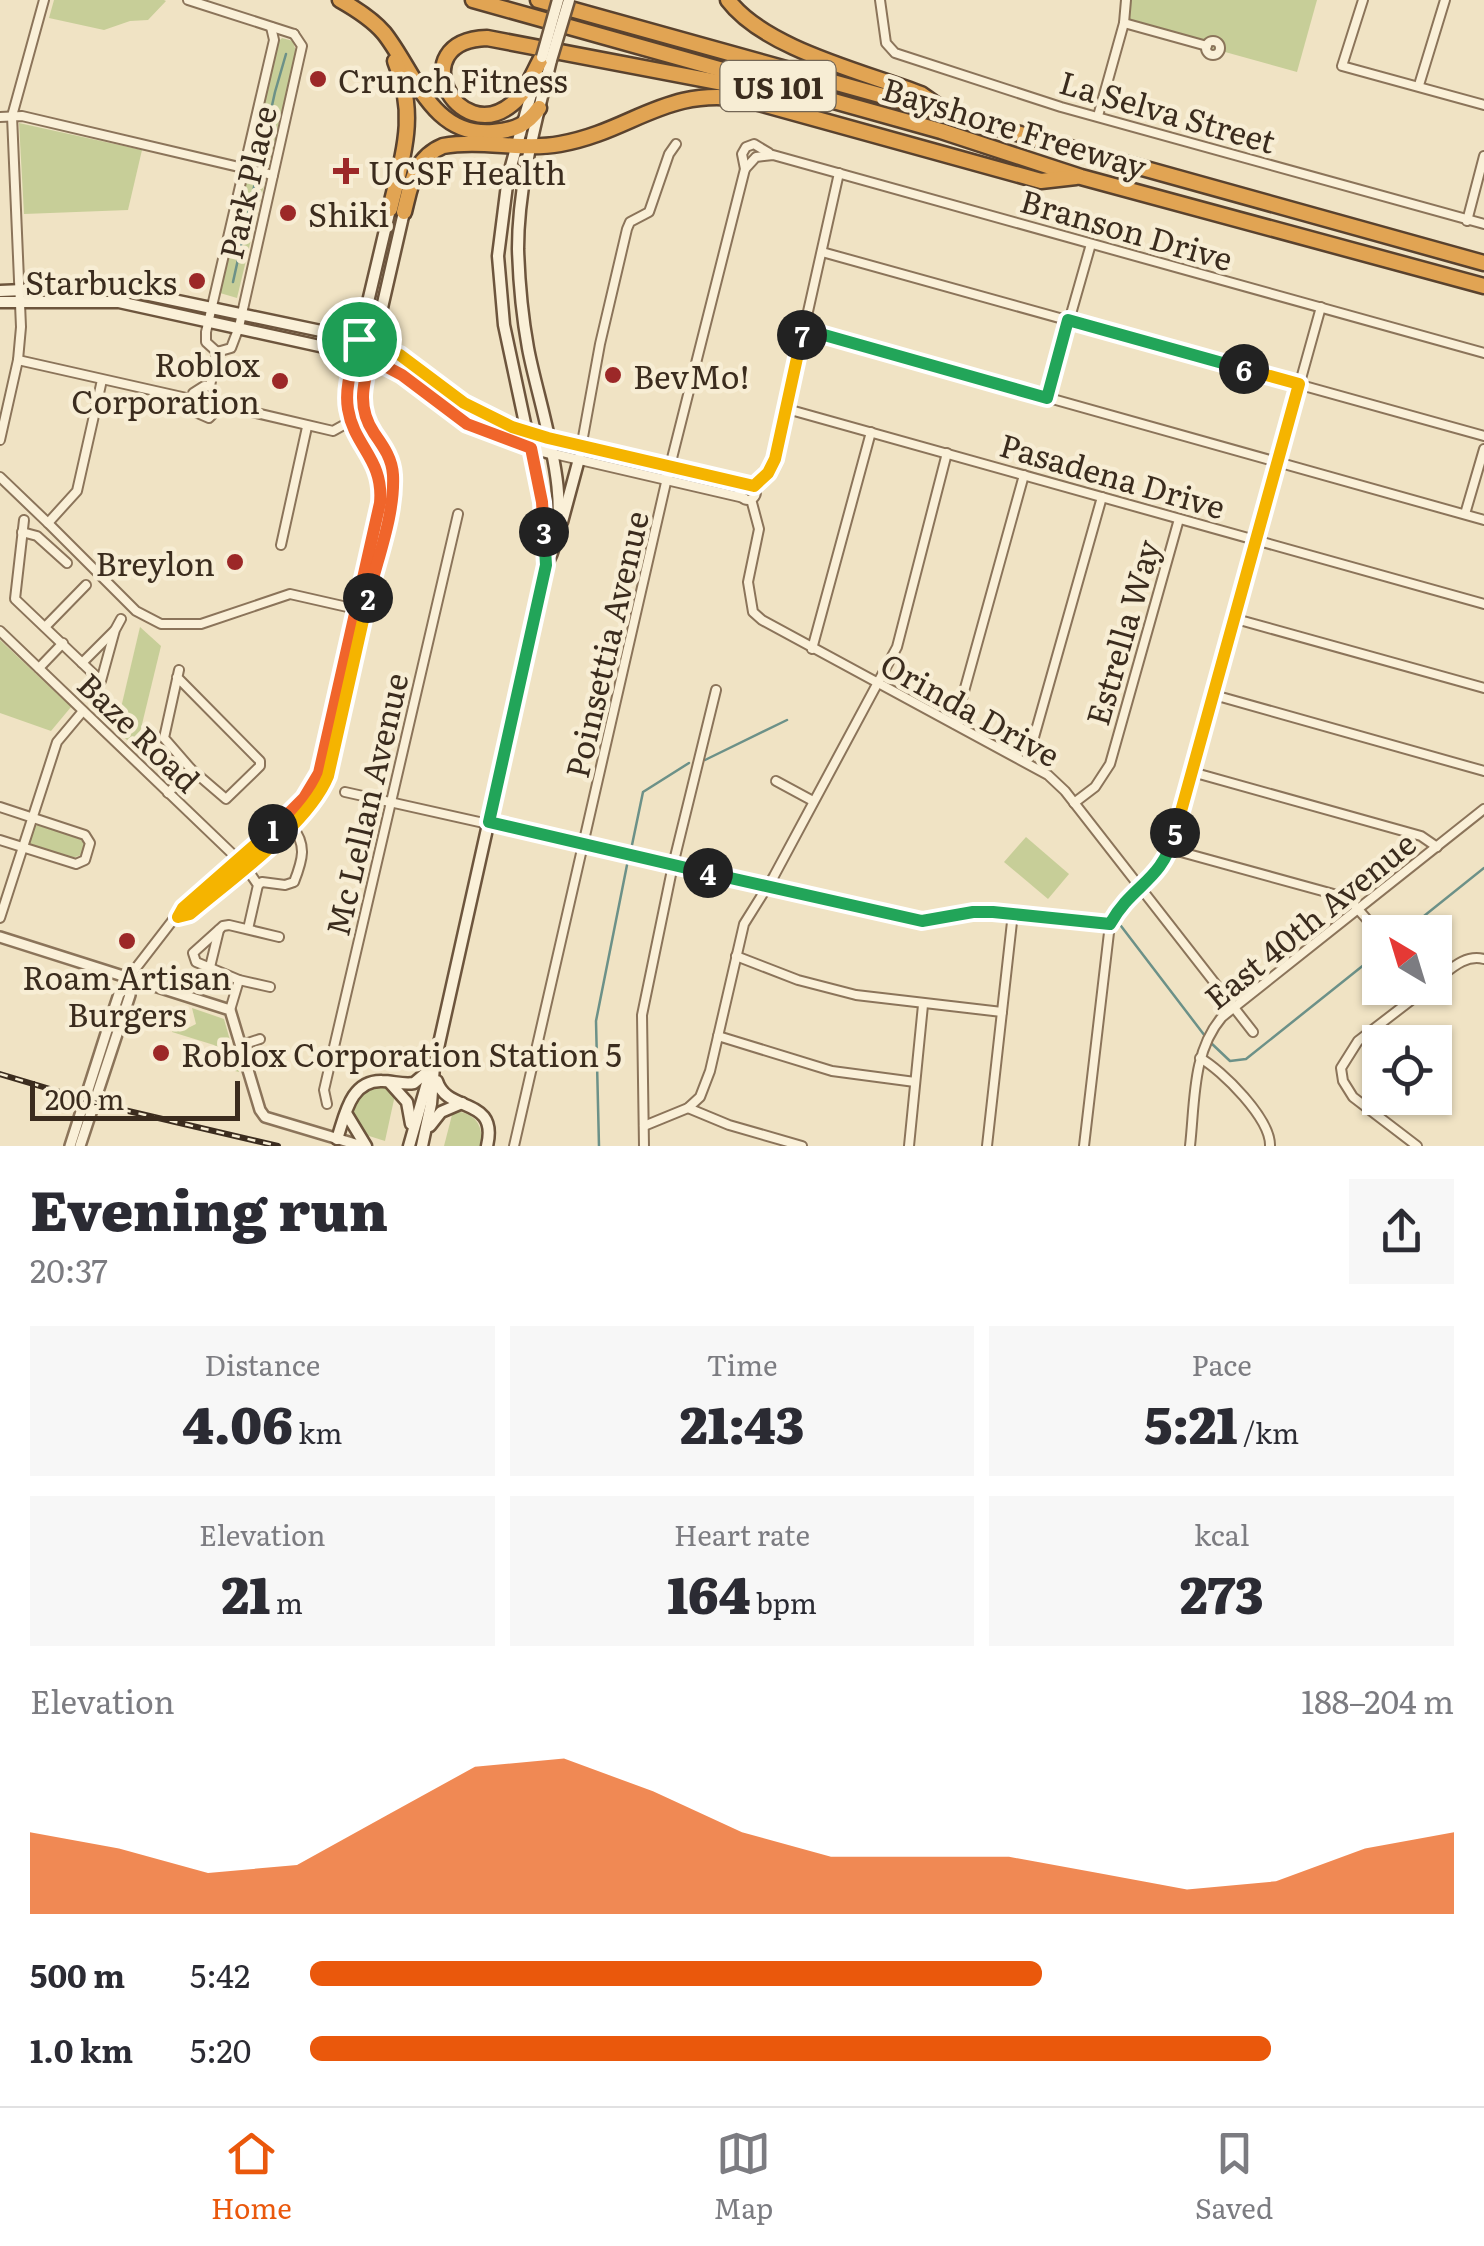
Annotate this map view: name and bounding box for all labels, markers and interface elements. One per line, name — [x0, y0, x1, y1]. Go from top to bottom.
place label: Crunch Fitness — [338, 55, 568, 103]
street label: La Selva Street — [1054, 56, 1282, 164]
road number: US 101 — [720, 61, 836, 111]
street label: Bayshore Freeway — [877, 63, 1153, 189]
marker: Crunch Fitness — [307, 68, 329, 90]
street label: Park Place — [205, 101, 287, 263]
place label: UCSF Health — [368, 147, 566, 195]
marker: UCSF Health — [333, 158, 359, 184]
street label: Branson Drive — [1015, 175, 1239, 281]
place label: Shiki — [308, 189, 389, 237]
marker: Shiki — [277, 202, 299, 224]
place label: Starbucks — [25, 257, 177, 305]
marker: Starbucks — [186, 270, 208, 292]
pin — [317, 297, 402, 382]
pin: 7 — [777, 310, 827, 360]
icon: arrive — [332, 312, 387, 367]
text: 7 — [794, 314, 810, 356]
place label: Roblox Corporation — [71, 339, 261, 424]
pin: 6 — [1219, 344, 1269, 394]
text: 6 — [1236, 348, 1252, 390]
place label: BevMo! — [633, 351, 750, 399]
marker: BevMo! — [602, 364, 624, 386]
marker: Roblox Corporation — [269, 370, 291, 392]
street label: Pasadena Drive — [995, 419, 1231, 529]
street label: Poinsettia Avenue — [551, 506, 659, 782]
pin: 3 — [519, 507, 569, 557]
text: 3 — [536, 511, 552, 553]
street label: Estrella Way — [1072, 533, 1171, 731]
place label: Breylon — [95, 538, 215, 586]
marker: Breylon — [224, 551, 246, 573]
pin: 2 — [343, 573, 393, 623]
text: 2 — [360, 577, 376, 619]
street label: Orinda Drive — [873, 639, 1069, 777]
street label: Baze Road — [68, 660, 212, 802]
street label: Mc Lellan Avenue — [311, 668, 419, 940]
pin: 1 — [248, 804, 298, 854]
text: 1 — [267, 808, 279, 850]
pin: 5 — [1150, 808, 1200, 858]
text: 5 — [1167, 812, 1183, 854]
street label: East 40th Avenue — [1193, 819, 1425, 1019]
pin: 4 — [683, 848, 733, 898]
text: 4 — [700, 852, 716, 894]
north arrow — [1362, 915, 1452, 1005]
map controls — [1362, 915, 1452, 1115]
marker: Roam Artisan Burgers — [116, 930, 138, 952]
place label: Roam Artisan Burgers — [22, 952, 232, 1037]
button: locate — [1362, 1025, 1452, 1115]
place label: Roblox Corporation Station 5 — [181, 1029, 622, 1077]
marker: Roblox Corporation Station 5 — [150, 1042, 172, 1064]
scale bar — [30, 1076, 240, 1120]
text: 200 m — [45, 1077, 124, 1119]
text: Evening run — [30, 1166, 388, 1248]
button: share — [1349, 1179, 1454, 1284]
text: 20:37 — [30, 1245, 108, 1293]
text: Distance — [204, 1343, 320, 1385]
text: Time — [706, 1343, 778, 1385]
text: Pace — [1192, 1343, 1252, 1385]
text: 4.06 — [182, 1385, 293, 1459]
text: 21:43 — [680, 1385, 804, 1459]
text: 5:21 — [1144, 1385, 1237, 1459]
text: km — [293, 1411, 342, 1453]
text: /km — [1237, 1411, 1299, 1453]
text: Elevation — [199, 1513, 326, 1555]
text: Heart rate — [674, 1513, 810, 1555]
text: kcal — [1194, 1513, 1249, 1555]
text: 21 — [222, 1555, 270, 1629]
text: 164 — [667, 1555, 750, 1629]
text: 273 — [1180, 1555, 1263, 1629]
text: m — [270, 1581, 303, 1623]
text: bpm — [750, 1581, 817, 1623]
text: Elevation — [30, 1676, 175, 1724]
text: 188–204 m — [1301, 1676, 1454, 1724]
text: 500 m — [30, 1950, 125, 1998]
text: 5:42 — [190, 1950, 250, 1998]
text: 1.0 km — [30, 2025, 133, 2073]
text: 5:20 — [190, 2025, 251, 2073]
tab: Home — [211, 2126, 292, 2228]
tab: Map — [714, 2126, 773, 2228]
tab: Saved — [1195, 2126, 1273, 2228]

